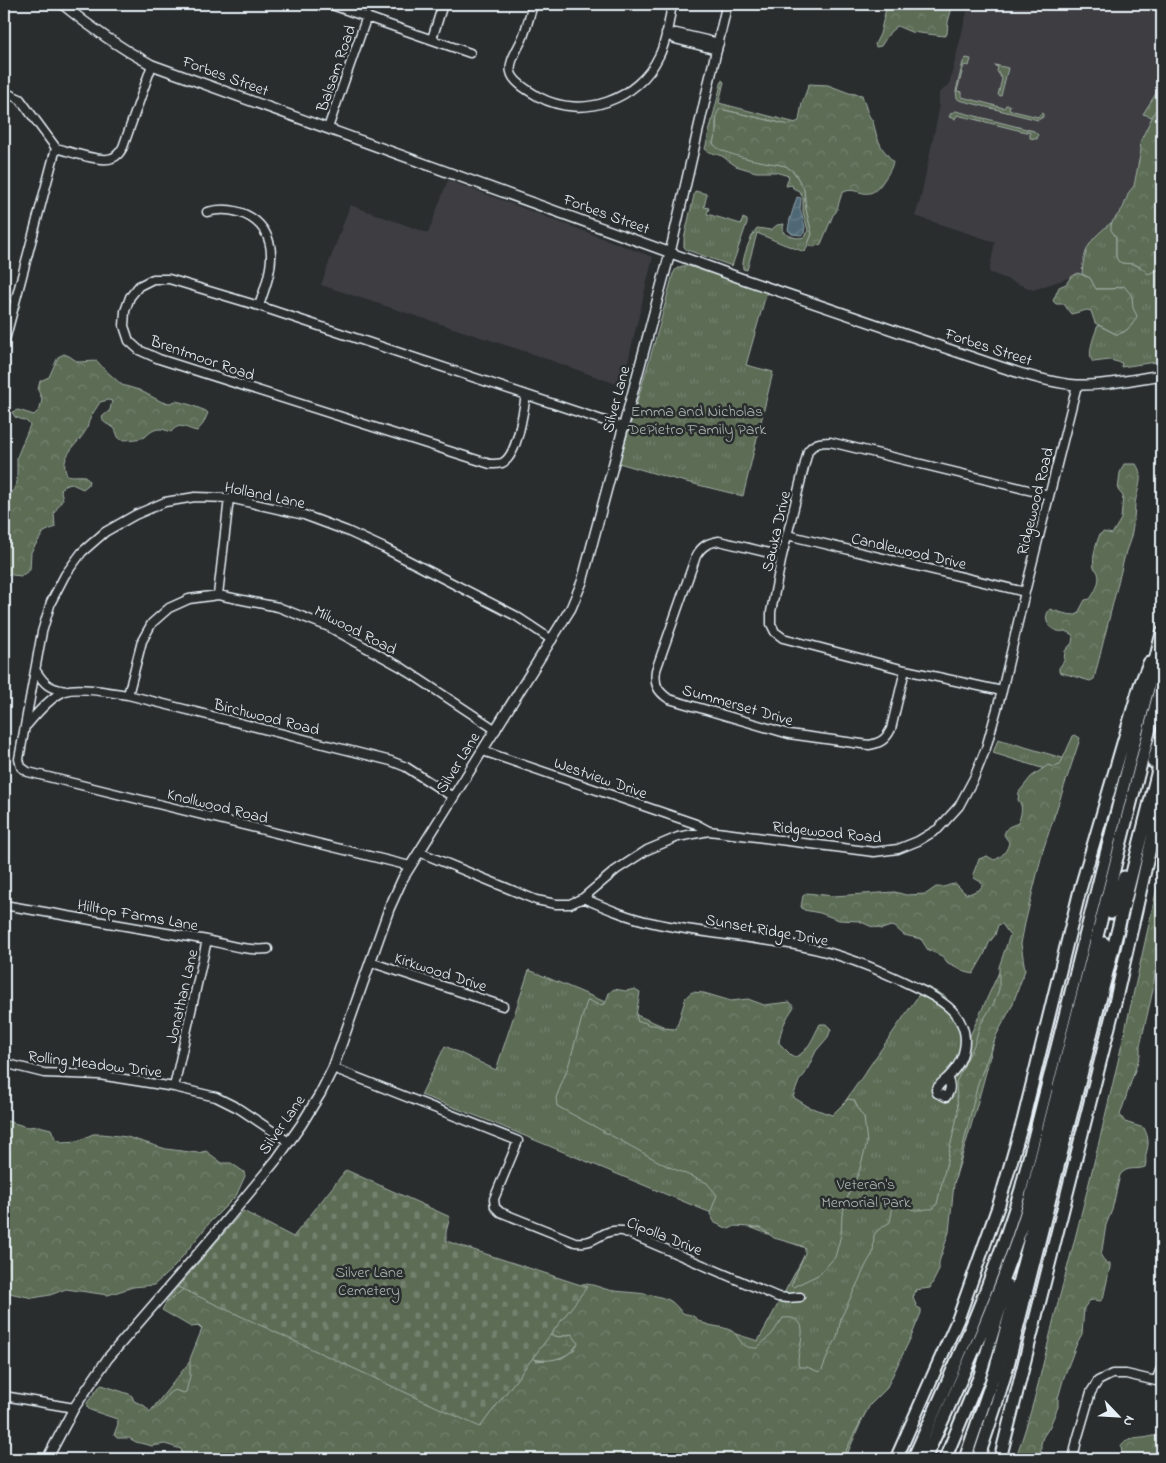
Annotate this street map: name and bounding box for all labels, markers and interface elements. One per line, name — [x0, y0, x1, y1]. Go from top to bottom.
street label: Balsam Road — [311, 22, 363, 116]
street label: Forbes Street — [178, 50, 272, 104]
street label: Forbes Street — [559, 188, 653, 242]
street label: Forbes Street — [941, 322, 1036, 373]
street label: Brentmoor Road — [146, 329, 258, 388]
street label: Silver Lane — [597, 363, 638, 436]
park label: Emma and Nicholas DePietro Family Park — [627, 400, 767, 442]
street label: Ridgewood Road — [1011, 445, 1061, 558]
street label: Holland Lane — [222, 476, 308, 516]
street label: Sawka Drive — [756, 488, 798, 574]
street label: Candlewood Drive — [849, 527, 969, 577]
street label: Milwood Road — [310, 600, 401, 662]
street label: Summerset Drive — [679, 679, 797, 733]
street label: Birchwood Road — [210, 693, 322, 743]
street label: Silver Lane — [430, 727, 487, 798]
street label: Westview Drive — [550, 752, 651, 806]
street label: Knollwood Road — [164, 783, 271, 831]
street label: Ridgewood Road — [771, 815, 883, 851]
street label: Hilltop Farms Lane — [75, 894, 201, 939]
street label: Sunset Ridge Drive — [703, 908, 831, 954]
street label: Jonathan Lane — [160, 946, 206, 1046]
street label: Kirkwood Drive — [391, 947, 491, 999]
street label: Rolling Meadow Drive — [26, 1045, 164, 1085]
street label: Silver Lane — [253, 1090, 313, 1160]
park label: Veteran's Memorial Park — [821, 1173, 912, 1215]
street label: Cipolla Drive — [623, 1211, 706, 1263]
park label: Silver Lane Cemetery — [335, 1261, 404, 1303]
north arrow — [1094, 1390, 1144, 1440]
text: N — [1117, 1412, 1140, 1430]

